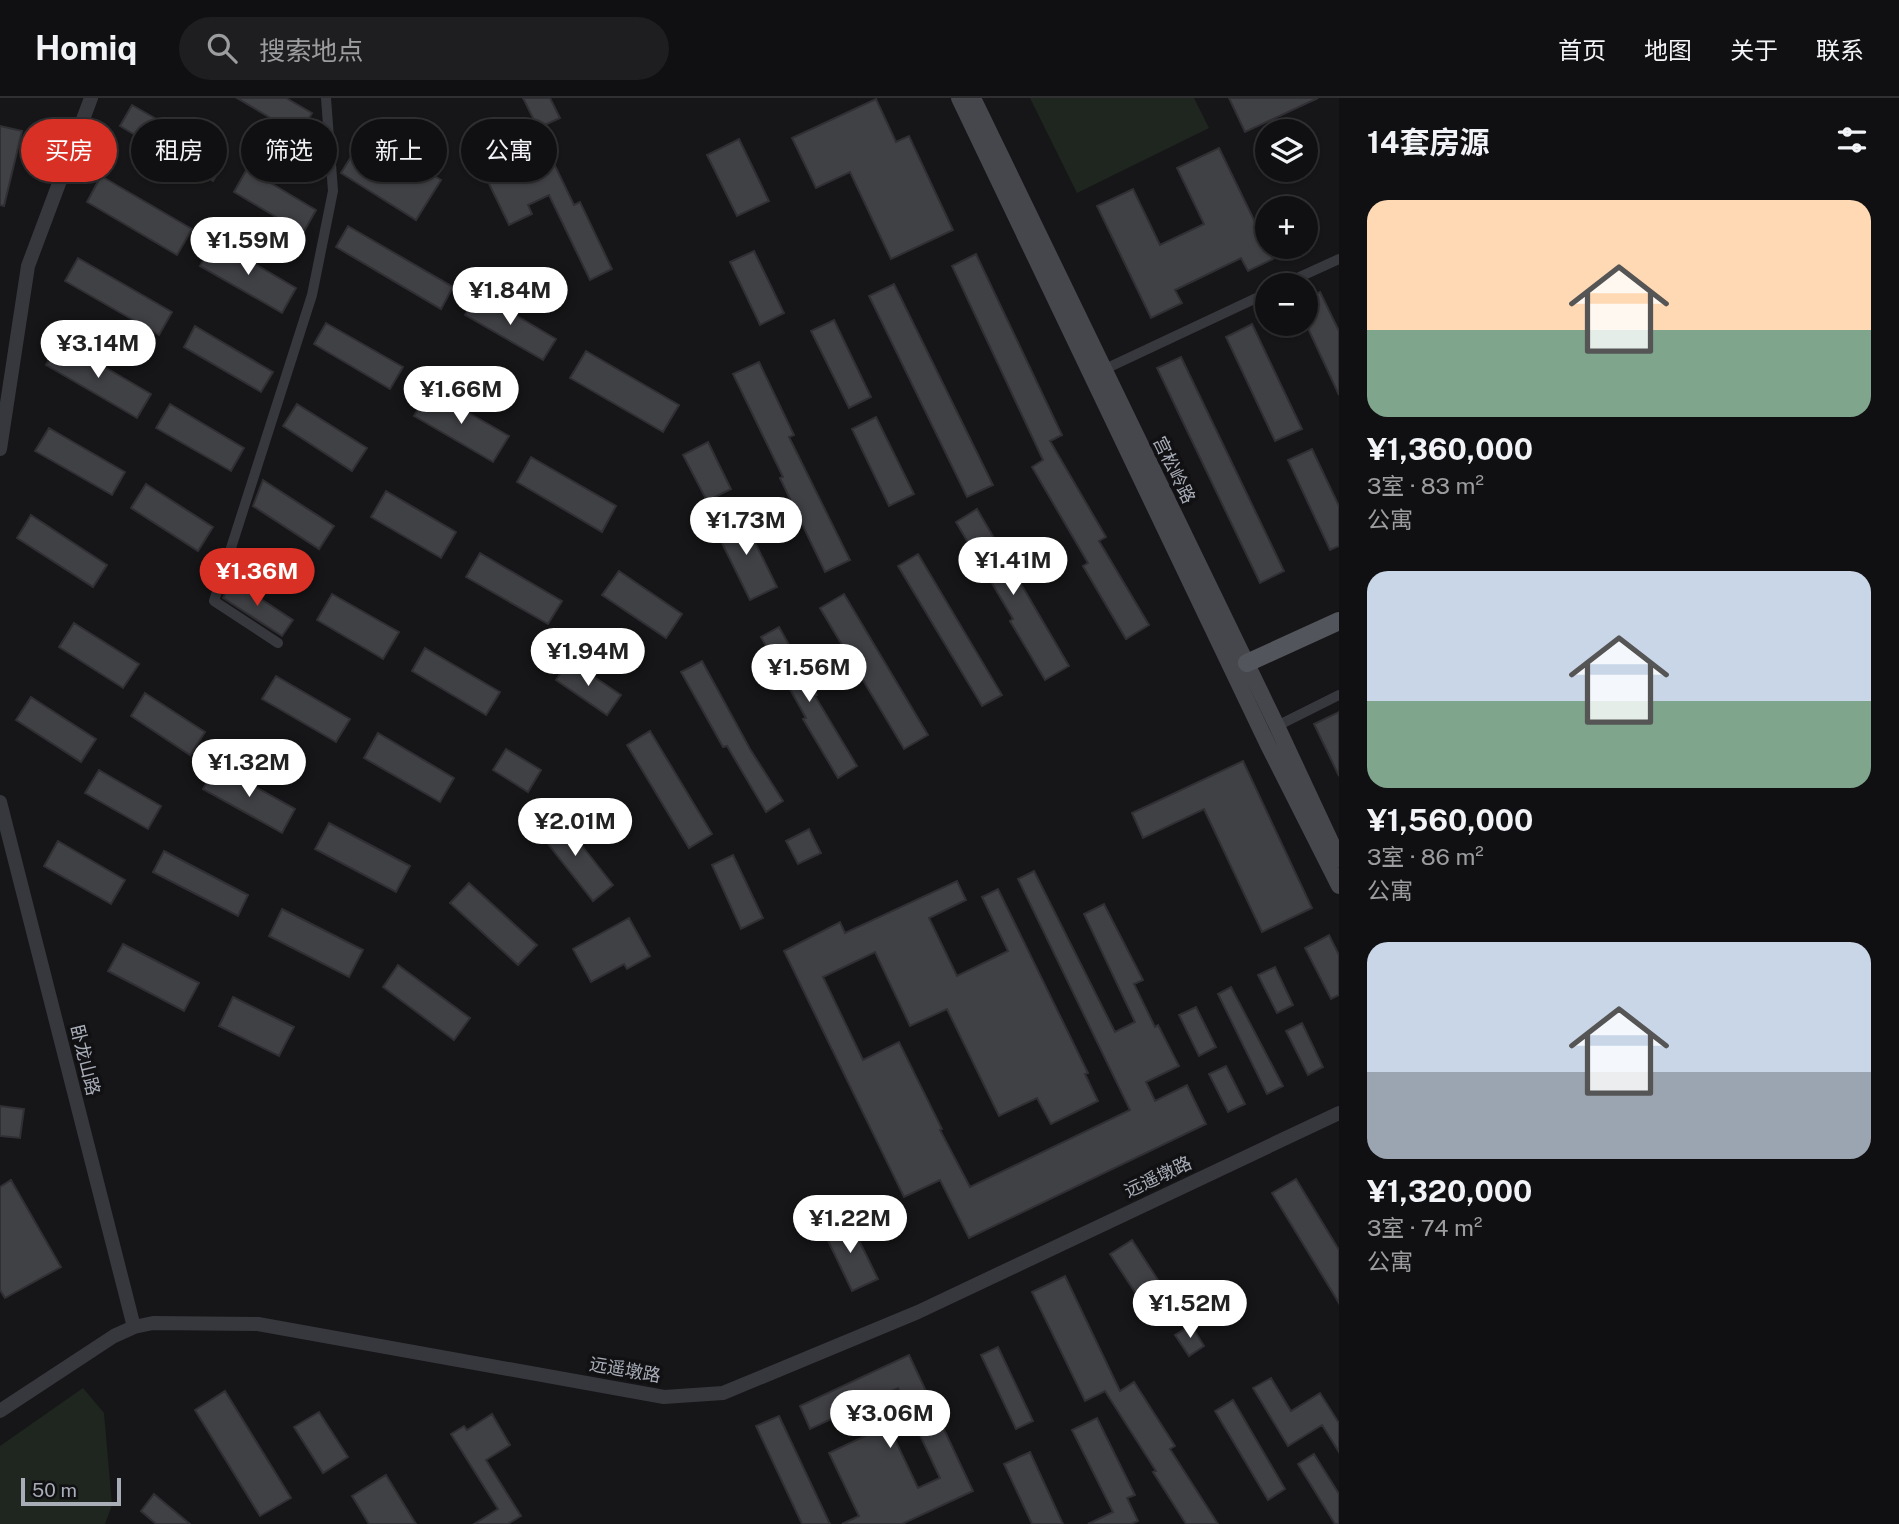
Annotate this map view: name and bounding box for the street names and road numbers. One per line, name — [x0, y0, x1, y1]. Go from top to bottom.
street label: 宫松岭路 — [1149, 433, 1200, 507]
street label: 卧龙山路 — [67, 1022, 104, 1097]
street label: 远遥墩路 — [1121, 1152, 1195, 1201]
street label: 远遥墩路 — [588, 1353, 662, 1386]

